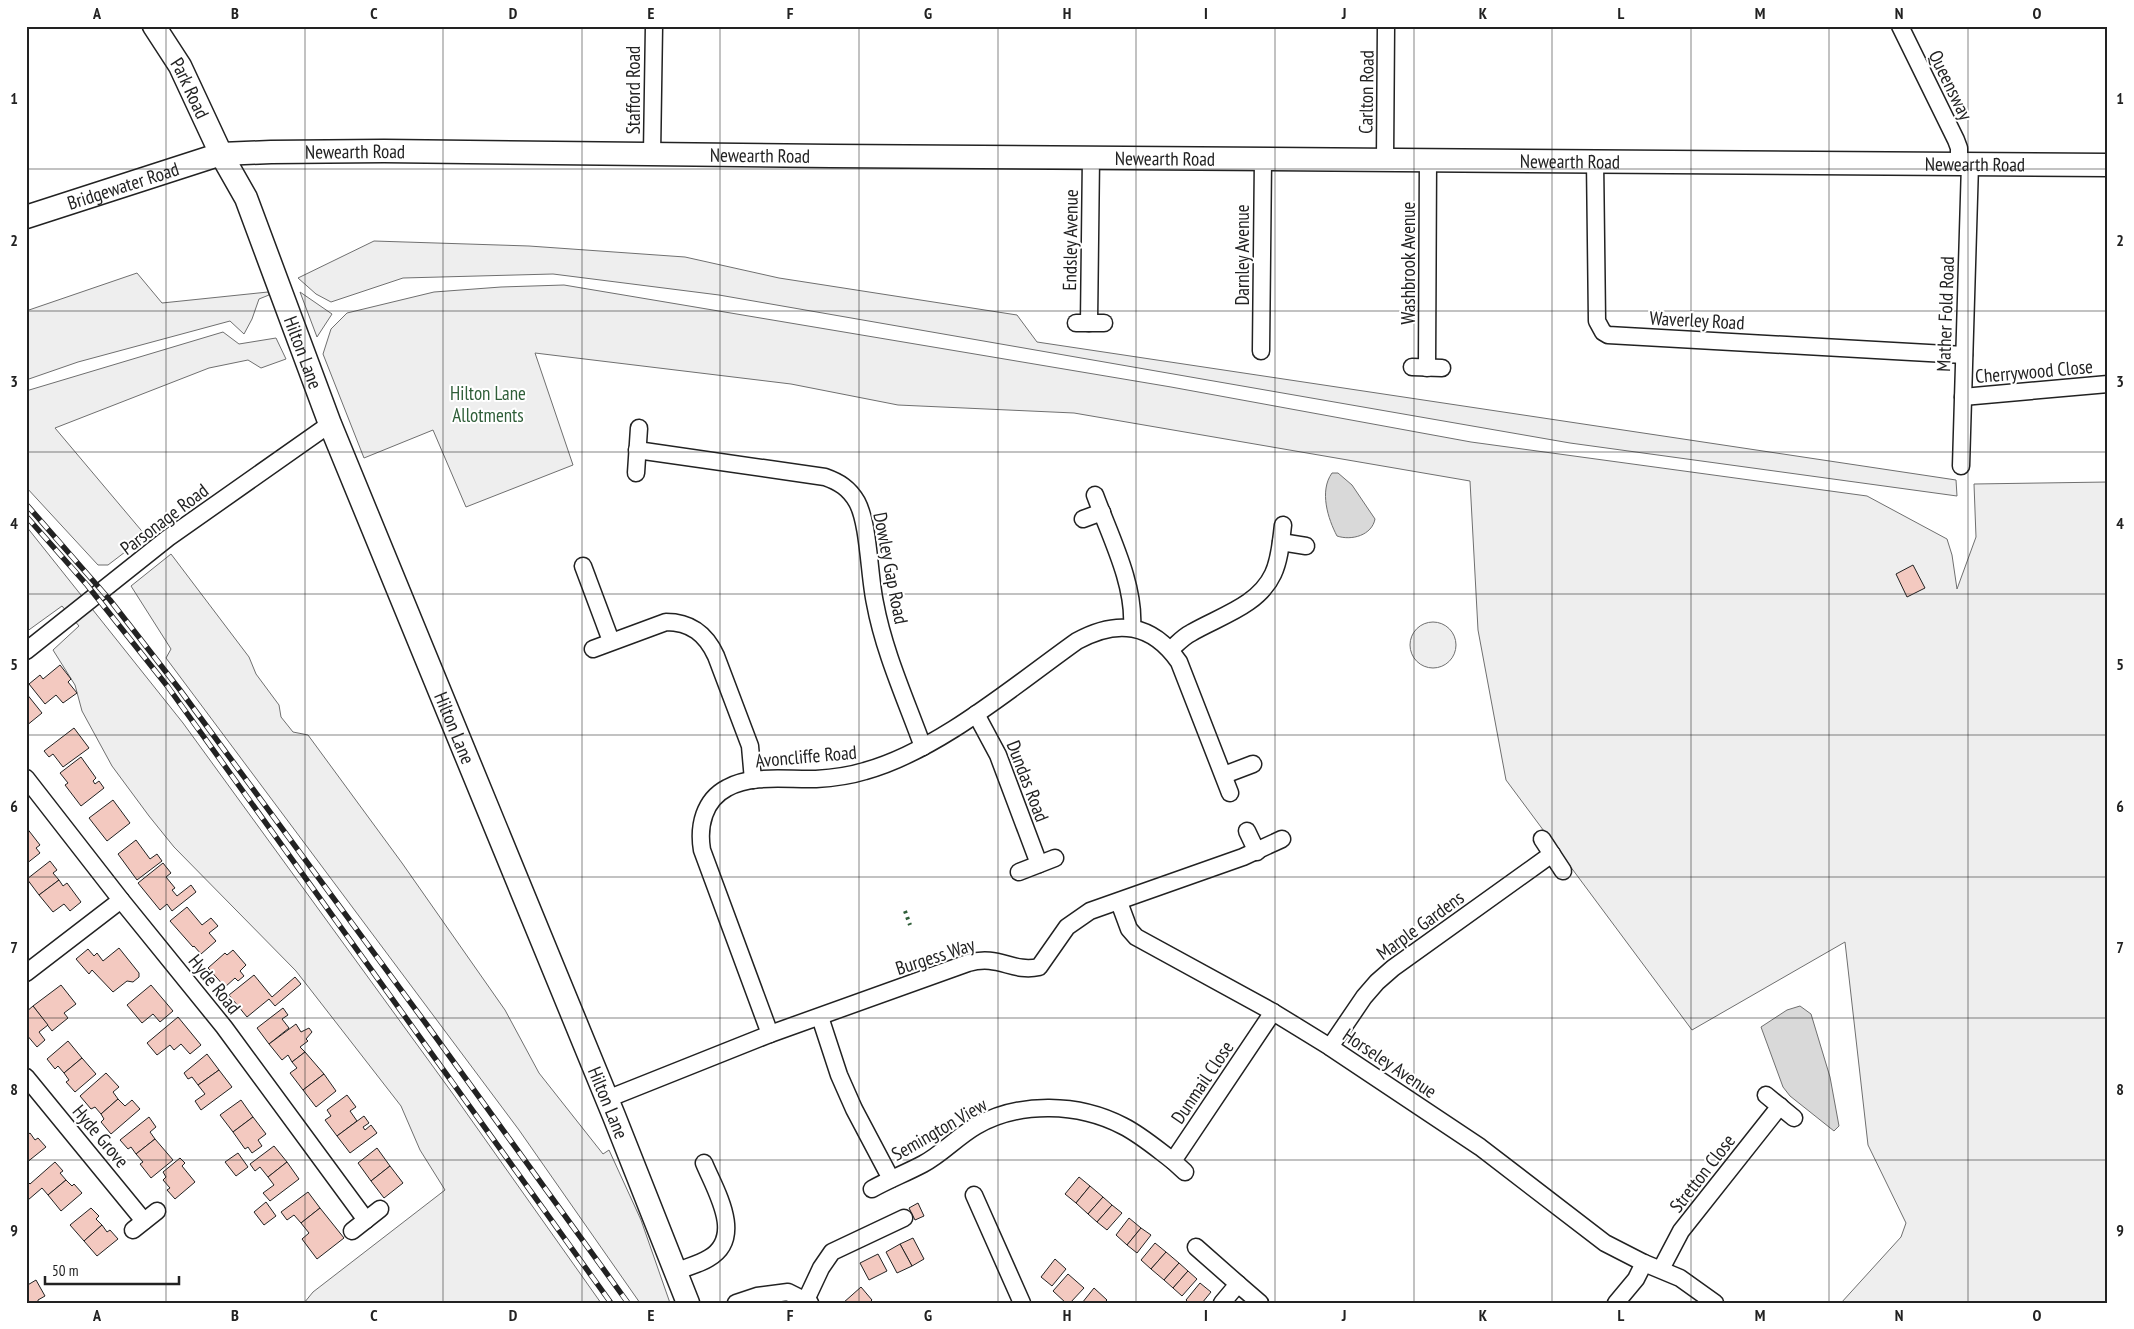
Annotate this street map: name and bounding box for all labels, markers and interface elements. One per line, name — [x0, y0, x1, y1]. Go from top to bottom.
text: A — [92, 3, 102, 23]
text: B — [231, 3, 239, 23]
text: C — [370, 3, 378, 23]
text: D — [509, 3, 518, 23]
text: E — [648, 3, 655, 23]
text: F — [787, 3, 794, 23]
text: G — [924, 3, 932, 23]
text: H — [1063, 3, 1071, 23]
text: I — [1204, 3, 1208, 23]
text: J — [1341, 3, 1346, 23]
text: K — [1479, 3, 1488, 23]
text: L — [1618, 3, 1625, 23]
text: M — [1755, 3, 1765, 23]
text: N — [1895, 3, 1903, 23]
text: O — [2033, 3, 2042, 23]
street label: Stafford Road — [621, 46, 645, 134]
street label: Queensway — [1924, 46, 1979, 125]
street label: Carlton Road — [1353, 50, 1379, 134]
street label: Park Road — [166, 53, 215, 122]
text: 1 — [10, 88, 18, 108]
text: 1 — [2116, 88, 2124, 108]
street label: Newearth Road — [305, 139, 405, 164]
street label: Newearth Road — [710, 143, 810, 168]
street label: Newearth Road — [1115, 146, 1215, 171]
street label: Newearth Road — [1520, 149, 1620, 174]
street label: Newearth Road — [1925, 152, 2025, 176]
street label: Bridgewater Road — [64, 156, 182, 215]
street label: Endsley Avenue — [1057, 189, 1083, 291]
street label: Washbrook Avenue — [1396, 201, 1420, 324]
street label: Darnley Avenue — [1230, 204, 1254, 306]
text: 2 — [10, 230, 18, 250]
text: 2 — [2116, 230, 2124, 250]
street label: Mather Fold Road — [1931, 256, 1959, 372]
street label: Waverley Road — [1649, 306, 1745, 334]
street label: Hilton Lane — [279, 313, 328, 392]
street label: Cherrywood Close — [1974, 354, 2094, 388]
text: 3 — [10, 371, 18, 391]
text: 3 — [2116, 371, 2124, 391]
park label: Hilton Lane Allotments — [450, 381, 526, 427]
street label: Parsonage Road — [115, 478, 213, 560]
street label: Dowley Gap Road — [868, 510, 914, 626]
text: 4 — [10, 513, 18, 533]
text: 4 — [2116, 513, 2124, 533]
text: 5 — [10, 654, 18, 674]
text: 5 — [2116, 654, 2124, 674]
street label: Hilton Lane — [429, 688, 480, 768]
street label: Dundas Road — [1002, 737, 1054, 825]
street label: Avoncliffe Road — [754, 740, 858, 772]
text: 6 — [10, 796, 18, 816]
text: 6 — [2116, 796, 2124, 816]
street label: Marple Gardens — [1371, 885, 1469, 965]
street label: Burgess Way — [892, 932, 978, 980]
text: 7 — [10, 937, 18, 957]
text: 7 — [2116, 937, 2124, 957]
street label: Hyde Road — [184, 949, 246, 1019]
street label: Horseley Avenue — [1339, 1023, 1442, 1103]
street label: Dunmail Close — [1166, 1036, 1239, 1128]
street label: Hilton Lane — [583, 1063, 634, 1142]
text: 8 — [10, 1079, 18, 1099]
text: 8 — [2116, 1079, 2124, 1099]
street label: Semington View — [887, 1092, 992, 1166]
street label: Hyde Grove — [68, 1099, 134, 1173]
street label: Stretton Close — [1664, 1129, 1740, 1217]
text: 9 — [10, 1220, 18, 1240]
text: 9 — [2116, 1220, 2124, 1240]
scale bar — [45, 1254, 179, 1286]
text: 50 m — [52, 1261, 78, 1280]
text: A — [92, 1305, 102, 1325]
text: B — [231, 1305, 239, 1325]
text: C — [370, 1305, 378, 1325]
text: D — [509, 1305, 518, 1325]
text: E — [648, 1305, 655, 1325]
text: F — [787, 1305, 794, 1325]
text: G — [924, 1305, 932, 1325]
text: H — [1063, 1305, 1071, 1325]
text: I — [1204, 1305, 1208, 1325]
text: J — [1341, 1305, 1346, 1325]
text: K — [1479, 1305, 1488, 1325]
text: L — [1618, 1305, 1625, 1325]
text: M — [1755, 1305, 1765, 1325]
text: N — [1895, 1305, 1903, 1325]
text: O — [2033, 1305, 2042, 1325]

